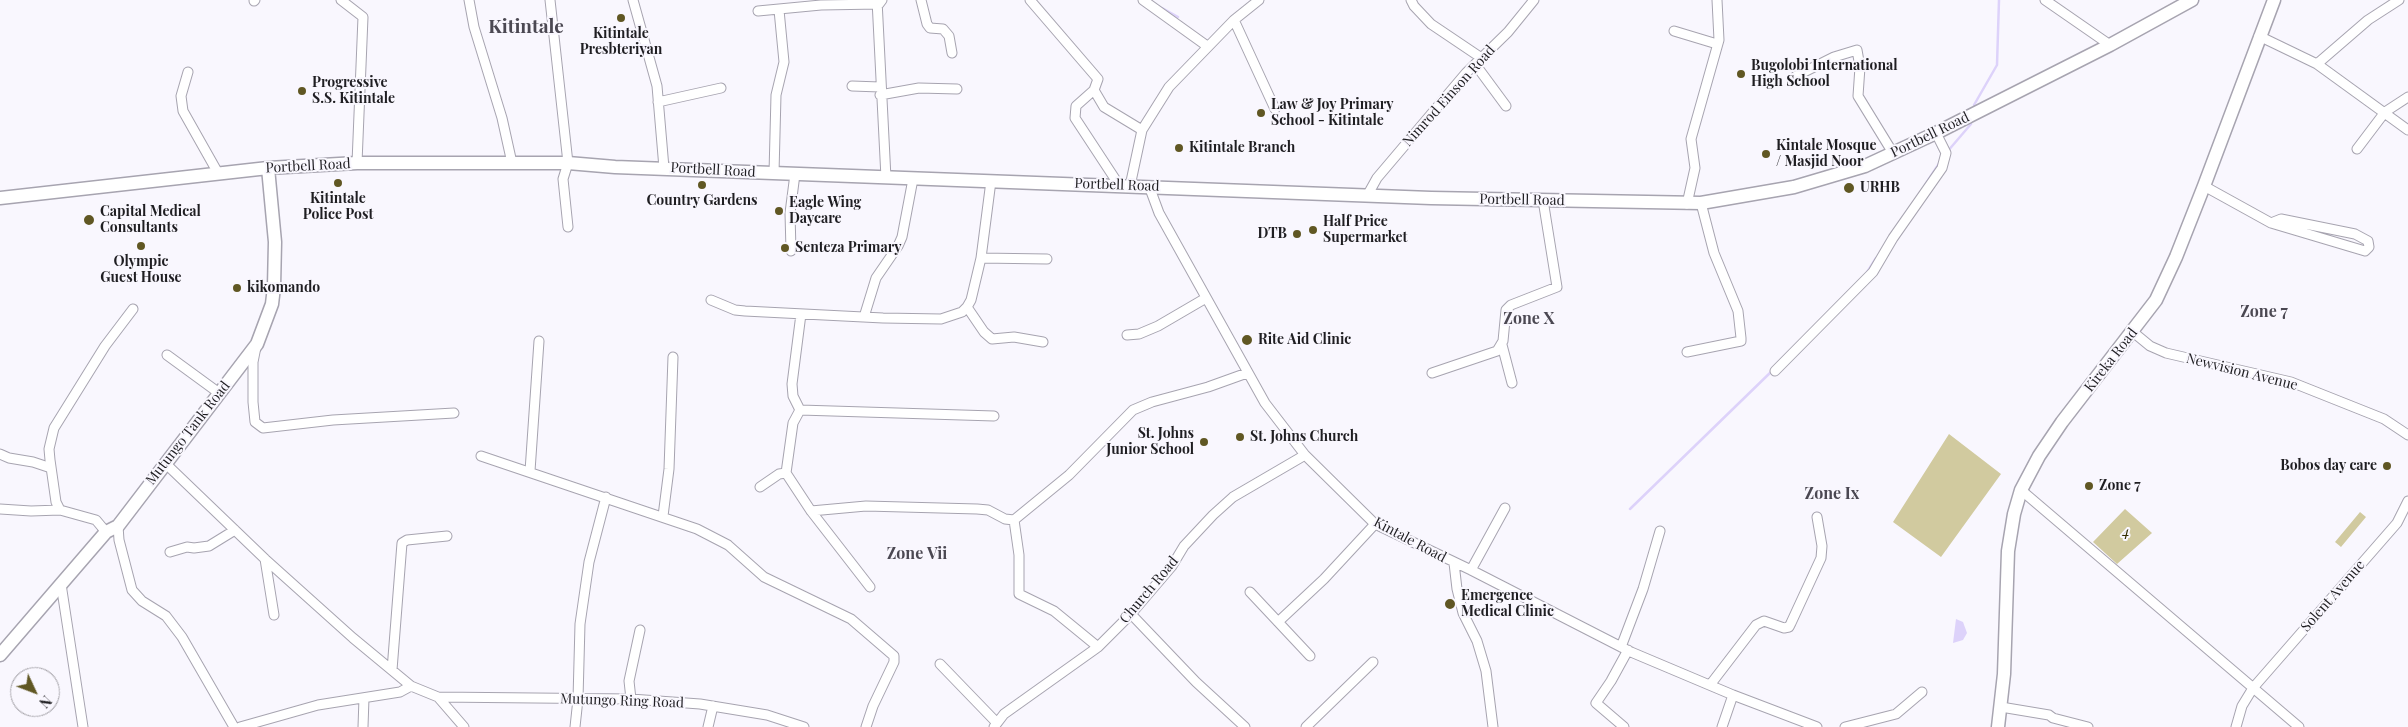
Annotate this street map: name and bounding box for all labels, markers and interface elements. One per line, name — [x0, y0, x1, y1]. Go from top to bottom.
marker: Kitintale Presbteriyan — [615, 12, 627, 24]
district label: Kitintale — [488, 16, 564, 38]
place label: Kitintale Presbteriyan — [580, 26, 662, 58]
street label: Nimrod Einson Road — [1399, 42, 1499, 150]
place label: Bugolobi International High School — [1751, 58, 1898, 90]
marker: Bugolobi International High School — [1735, 68, 1747, 80]
place label: Progressive S.S. Kitintale — [312, 75, 395, 108]
marker: Progressive S.S. Kitintale — [296, 85, 308, 97]
place label: Law & Joy Primary School - Kitintale — [1271, 97, 1394, 130]
marker: Law & Joy Primary School - Kitintale — [1255, 107, 1267, 119]
street label: Portbell Road — [1888, 109, 1972, 161]
place label: Kintale Mosque / Masjid Noor — [1776, 138, 1877, 170]
place label: Kitintale Branch — [1189, 140, 1295, 156]
marker: Kitintale Branch — [1173, 142, 1185, 154]
marker: Kintale Mosque / Masjid Noor — [1760, 148, 1772, 160]
street label: Portbell Road — [265, 155, 351, 177]
street label: Portbell Road — [670, 159, 756, 181]
street label: Portbell Road — [1074, 175, 1160, 195]
marker: Kitintale Police Post — [332, 177, 344, 189]
marker: Country Gardens — [696, 179, 708, 191]
place label: URHB — [1860, 180, 1900, 196]
marker: URHB — [1842, 181, 1856, 195]
place label: Kitintale Police Post — [303, 191, 373, 223]
street label: Portbell Road — [1479, 191, 1565, 209]
place label: Country Gardens — [646, 193, 758, 209]
place label: Eagle Wing Daycare — [789, 195, 861, 228]
place label: Capital Medical Consultants — [100, 204, 201, 236]
marker: Eagle Wing Daycare — [773, 205, 785, 217]
marker: Capital Medical Consultants — [82, 213, 96, 227]
place label: Half Price Supermarket — [1323, 214, 1408, 246]
marker: Half Price Supermarket — [1307, 224, 1319, 236]
place label: DTB — [1257, 226, 1287, 242]
marker: DTB — [1291, 228, 1303, 240]
marker: Olympic Guest House — [135, 240, 147, 252]
place label: Senteza Primary — [795, 240, 901, 256]
marker: Senteza Primary — [779, 242, 791, 254]
place label: Olympic Guest House — [100, 254, 182, 286]
place label: kikomando — [247, 280, 320, 296]
marker: kikomando — [231, 282, 243, 294]
district label: Zone 7 — [2240, 302, 2288, 322]
district label: Zone X — [1503, 309, 1555, 329]
street label: Kireka Road — [2081, 325, 2141, 395]
place label: Rite Aid Clinic — [1258, 332, 1351, 348]
marker: Rite Aid Clinic — [1240, 333, 1254, 347]
street label: Newvision Avenue — [2184, 350, 2300, 394]
street label: Mutungo Tank Road — [142, 378, 234, 488]
place label: St. Johns Junior School — [1106, 426, 1194, 458]
place label: St. Johns Church — [1250, 429, 1358, 445]
marker: St. Johns Church — [1234, 431, 1246, 443]
marker: St. Johns Junior School — [1198, 436, 1210, 448]
place label: Bobos day care — [2280, 458, 2377, 474]
marker: Bobos day care — [2381, 460, 2393, 472]
place label: Zone 7 — [2099, 478, 2141, 494]
marker: Zone 7 — [2083, 480, 2095, 492]
district label: Zone Ix — [1805, 484, 1859, 504]
street label: Kintale Road — [1371, 514, 1449, 566]
park label: 4 — [2122, 525, 2130, 541]
district label: Zone Vii — [887, 544, 947, 564]
street label: Church Road — [1116, 553, 1182, 627]
street label: Solent Avenue — [2297, 557, 2369, 635]
place label: Emergence Medical Clinic — [1461, 588, 1554, 620]
marker: Emergence Medical Clinic — [1443, 597, 1457, 611]
north arrow — [10, 667, 60, 717]
street label: Mutungo Ring Road — [560, 690, 684, 712]
text: N — [35, 692, 56, 712]

